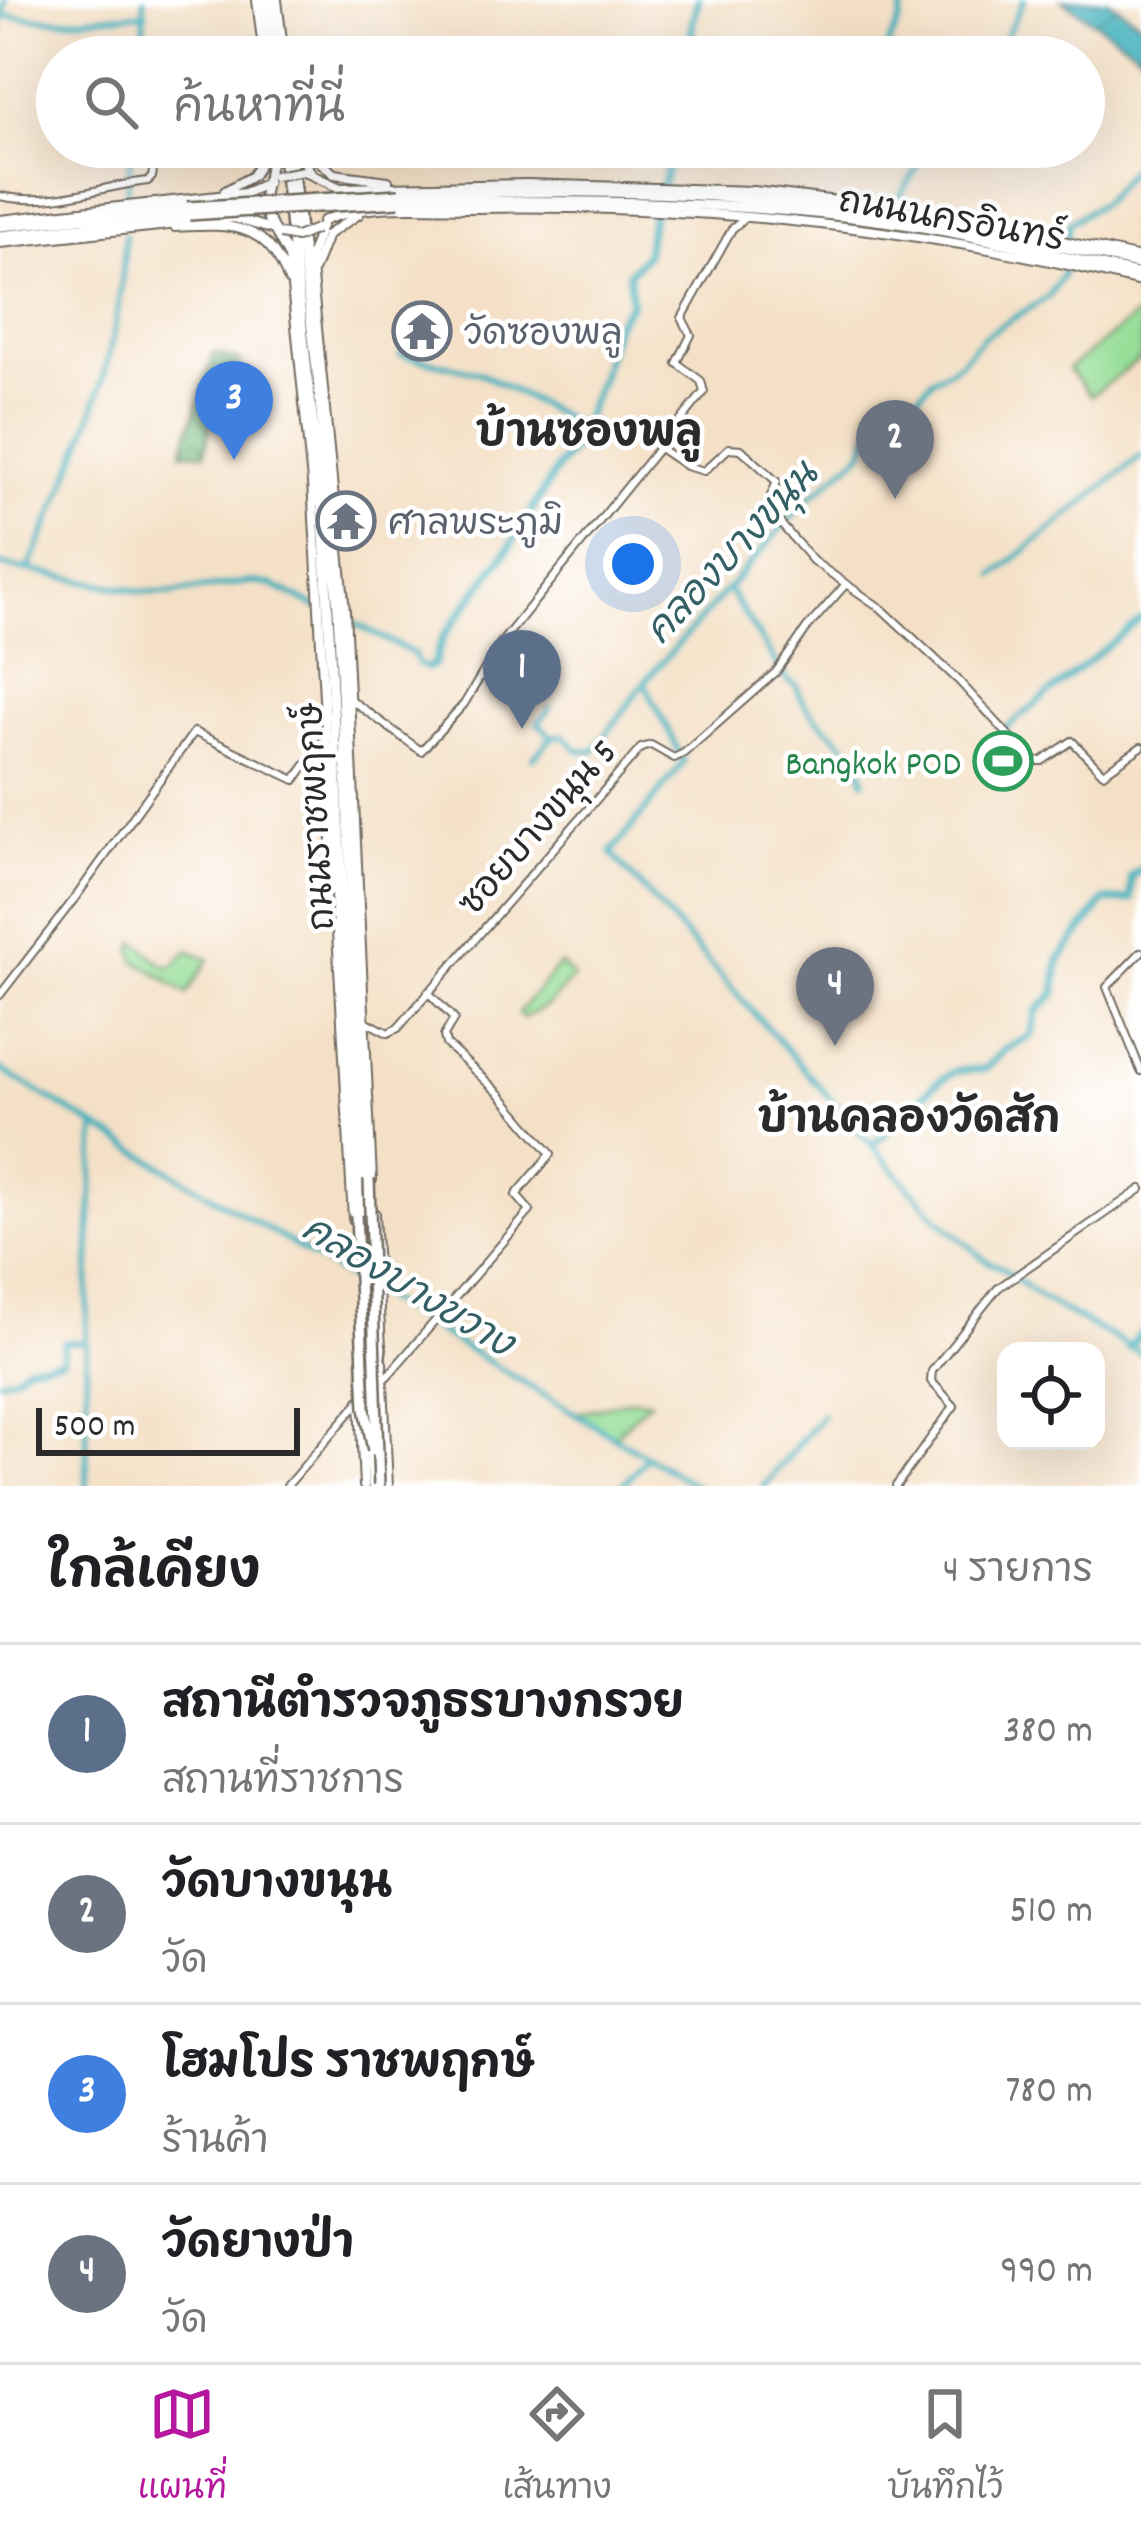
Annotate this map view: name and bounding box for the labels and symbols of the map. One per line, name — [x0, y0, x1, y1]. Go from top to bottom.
street label: ถนนนครอินทร์ — [834, 175, 1069, 268]
temple icon: วัดซองพลู — [391, 300, 453, 362]
place label: วัดซองพลู — [464, 311, 622, 363]
pin: 3 — [195, 361, 273, 460]
pin: 2 — [856, 400, 934, 499]
district label: บ้านซองพลู — [476, 403, 702, 467]
water label: คลองบางขนุน — [635, 451, 835, 659]
temple icon: ศาลพระภูมิ — [315, 490, 377, 552]
place label: ศาลพระภูมิ — [388, 501, 563, 553]
your location — [603, 534, 663, 594]
pin: 1 — [483, 630, 561, 729]
street label: ถนนราชพฤกษ์ — [286, 701, 352, 932]
street label: ซอยบางขนุน 5 — [449, 730, 632, 930]
sports icon: Bangkok POD — [972, 730, 1034, 792]
place label: Bangkok POD — [785, 741, 961, 793]
pin: 4 — [796, 947, 874, 1046]
district label: บ้านคลองวัดสัก — [758, 1089, 1060, 1153]
water label: คลองบางขวาง — [290, 1205, 525, 1376]
scale bar — [36, 1402, 300, 1455]

